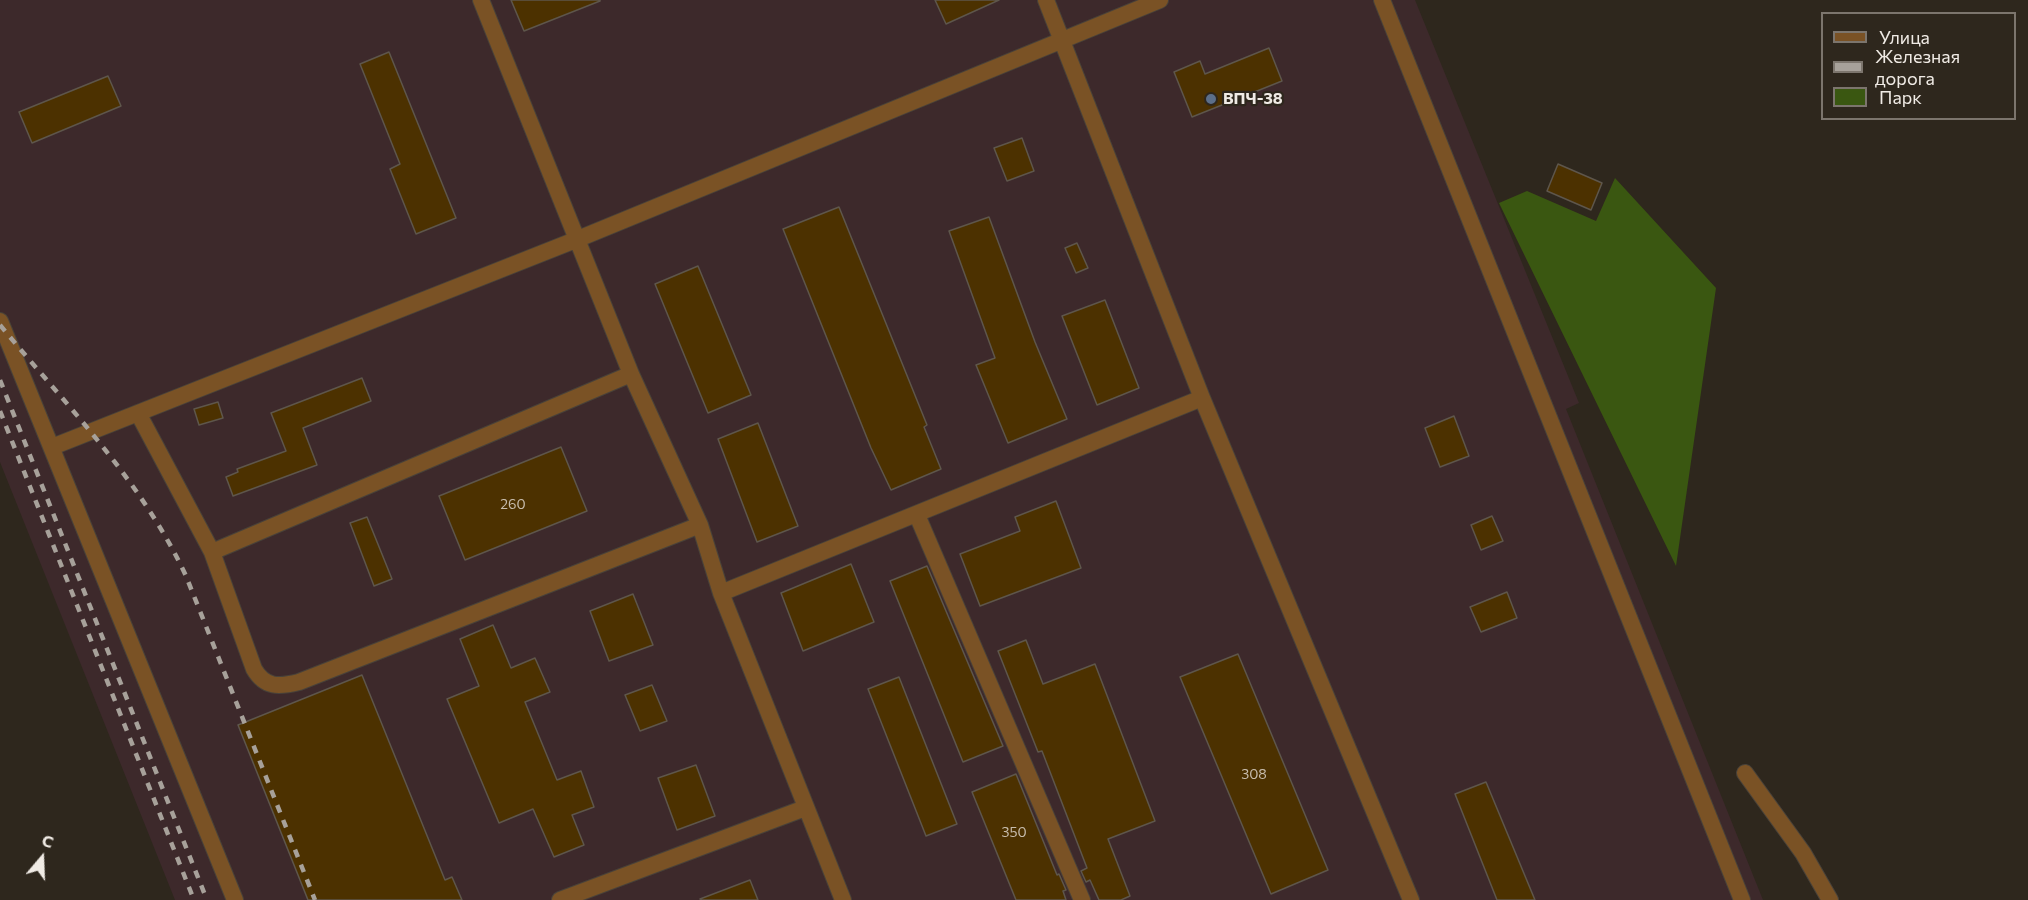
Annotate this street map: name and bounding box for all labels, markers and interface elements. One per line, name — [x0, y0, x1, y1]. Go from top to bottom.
legend — [1821, 12, 2016, 120]
text: Улица — [1879, 26, 1930, 48]
text: Железная дорога — [1875, 45, 1960, 89]
text: Парк — [1879, 86, 1922, 108]
place label: ВПЧ-38 — [1223, 89, 1283, 109]
marker: ВПЧ-38 — [1204, 92, 1218, 106]
house number: 260 — [500, 496, 526, 512]
house number: 308 — [1241, 766, 1267, 782]
house number: 350 — [1001, 824, 1027, 840]
north arrow — [12, 828, 72, 888]
text: С — [40, 830, 56, 851]

